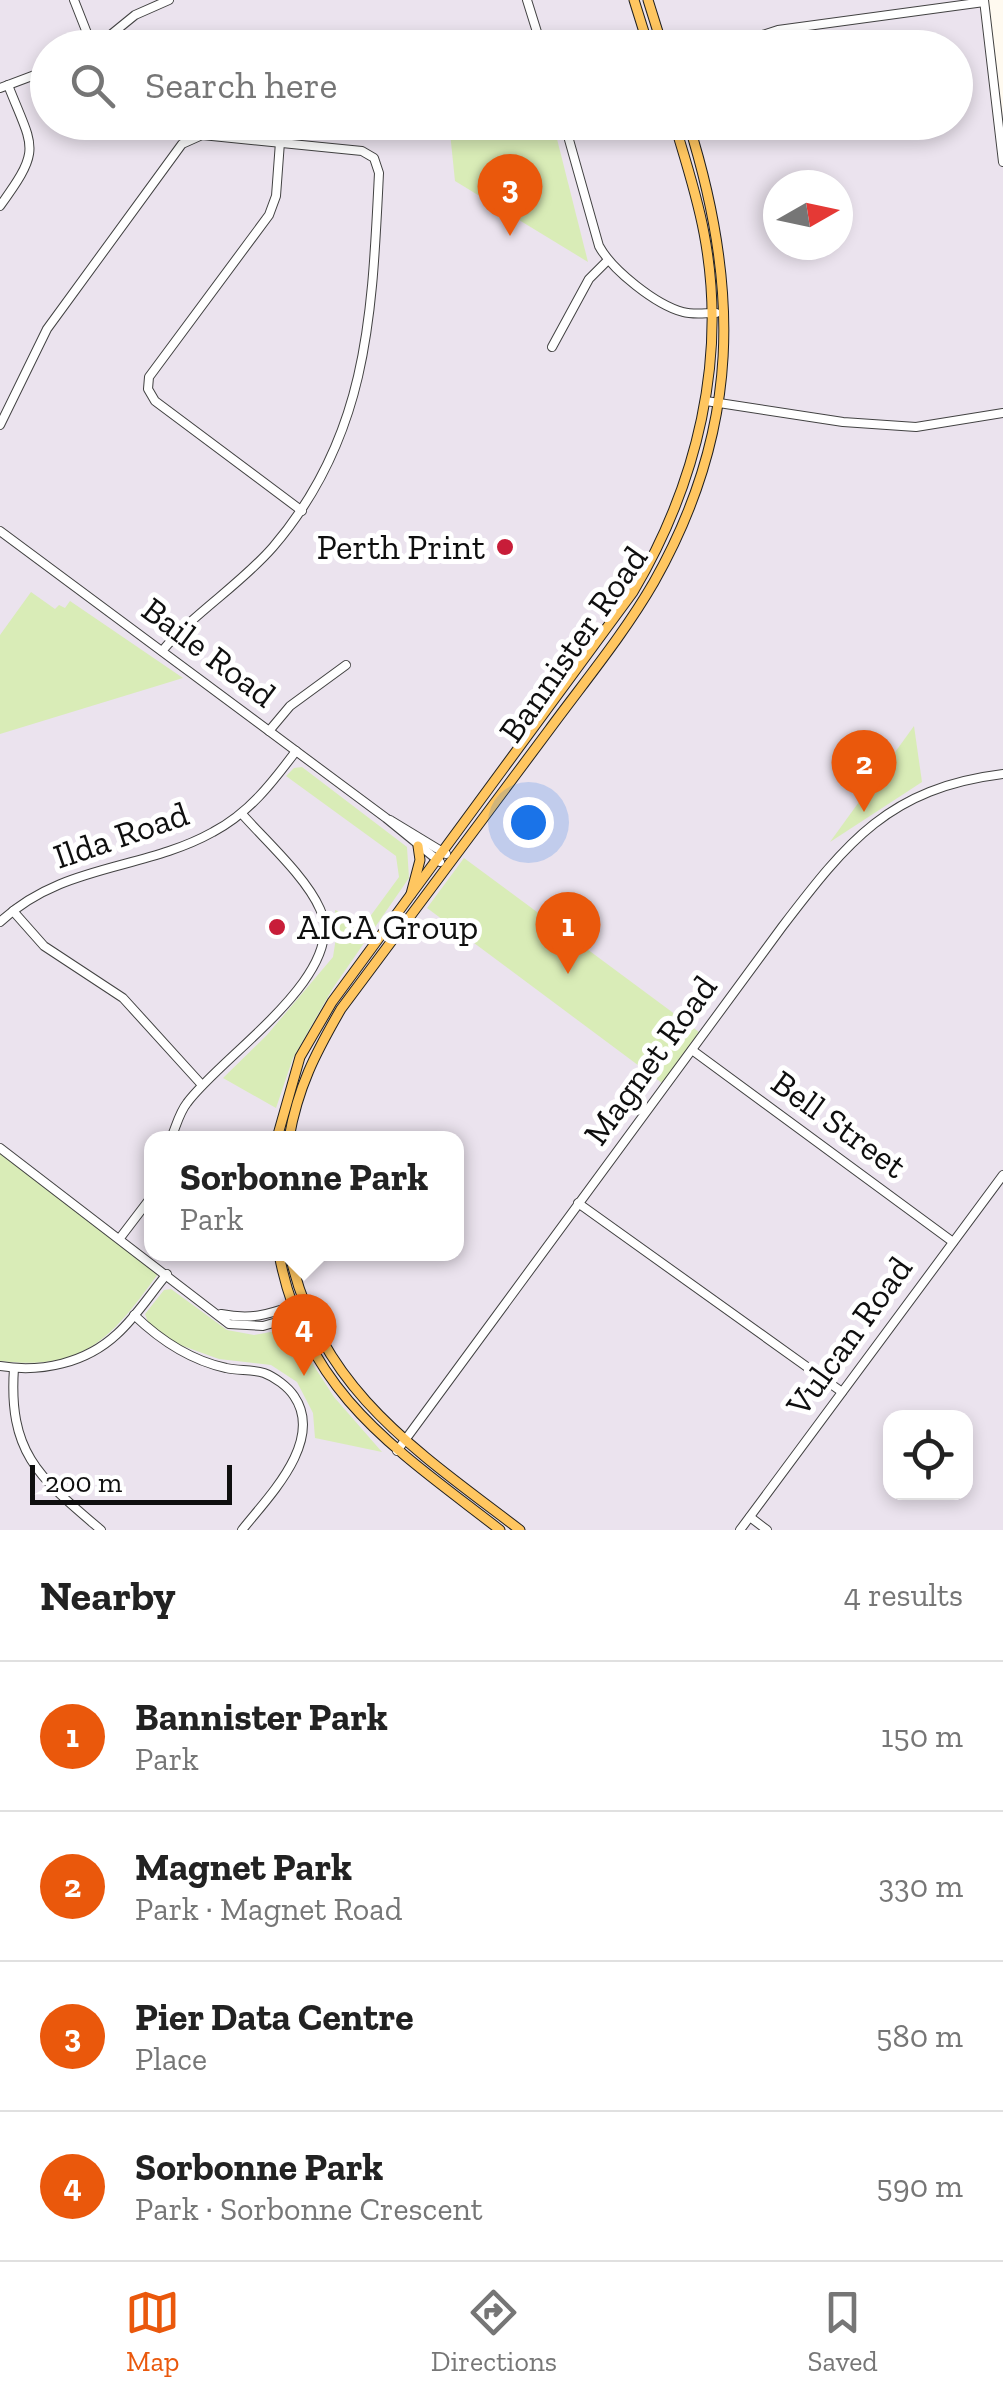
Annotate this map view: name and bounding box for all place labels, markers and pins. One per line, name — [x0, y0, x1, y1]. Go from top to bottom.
pin: 3 — [478, 154, 542, 236]
place label: Perth Print — [317, 526, 485, 568]
marker: Perth Print — [494, 536, 516, 558]
pin: 2 — [832, 730, 896, 812]
pin: 1 — [536, 892, 600, 974]
place label: AICA Group — [297, 906, 478, 948]
marker: AICA Group — [266, 916, 288, 938]
pin: 4 — [272, 1294, 336, 1376]

